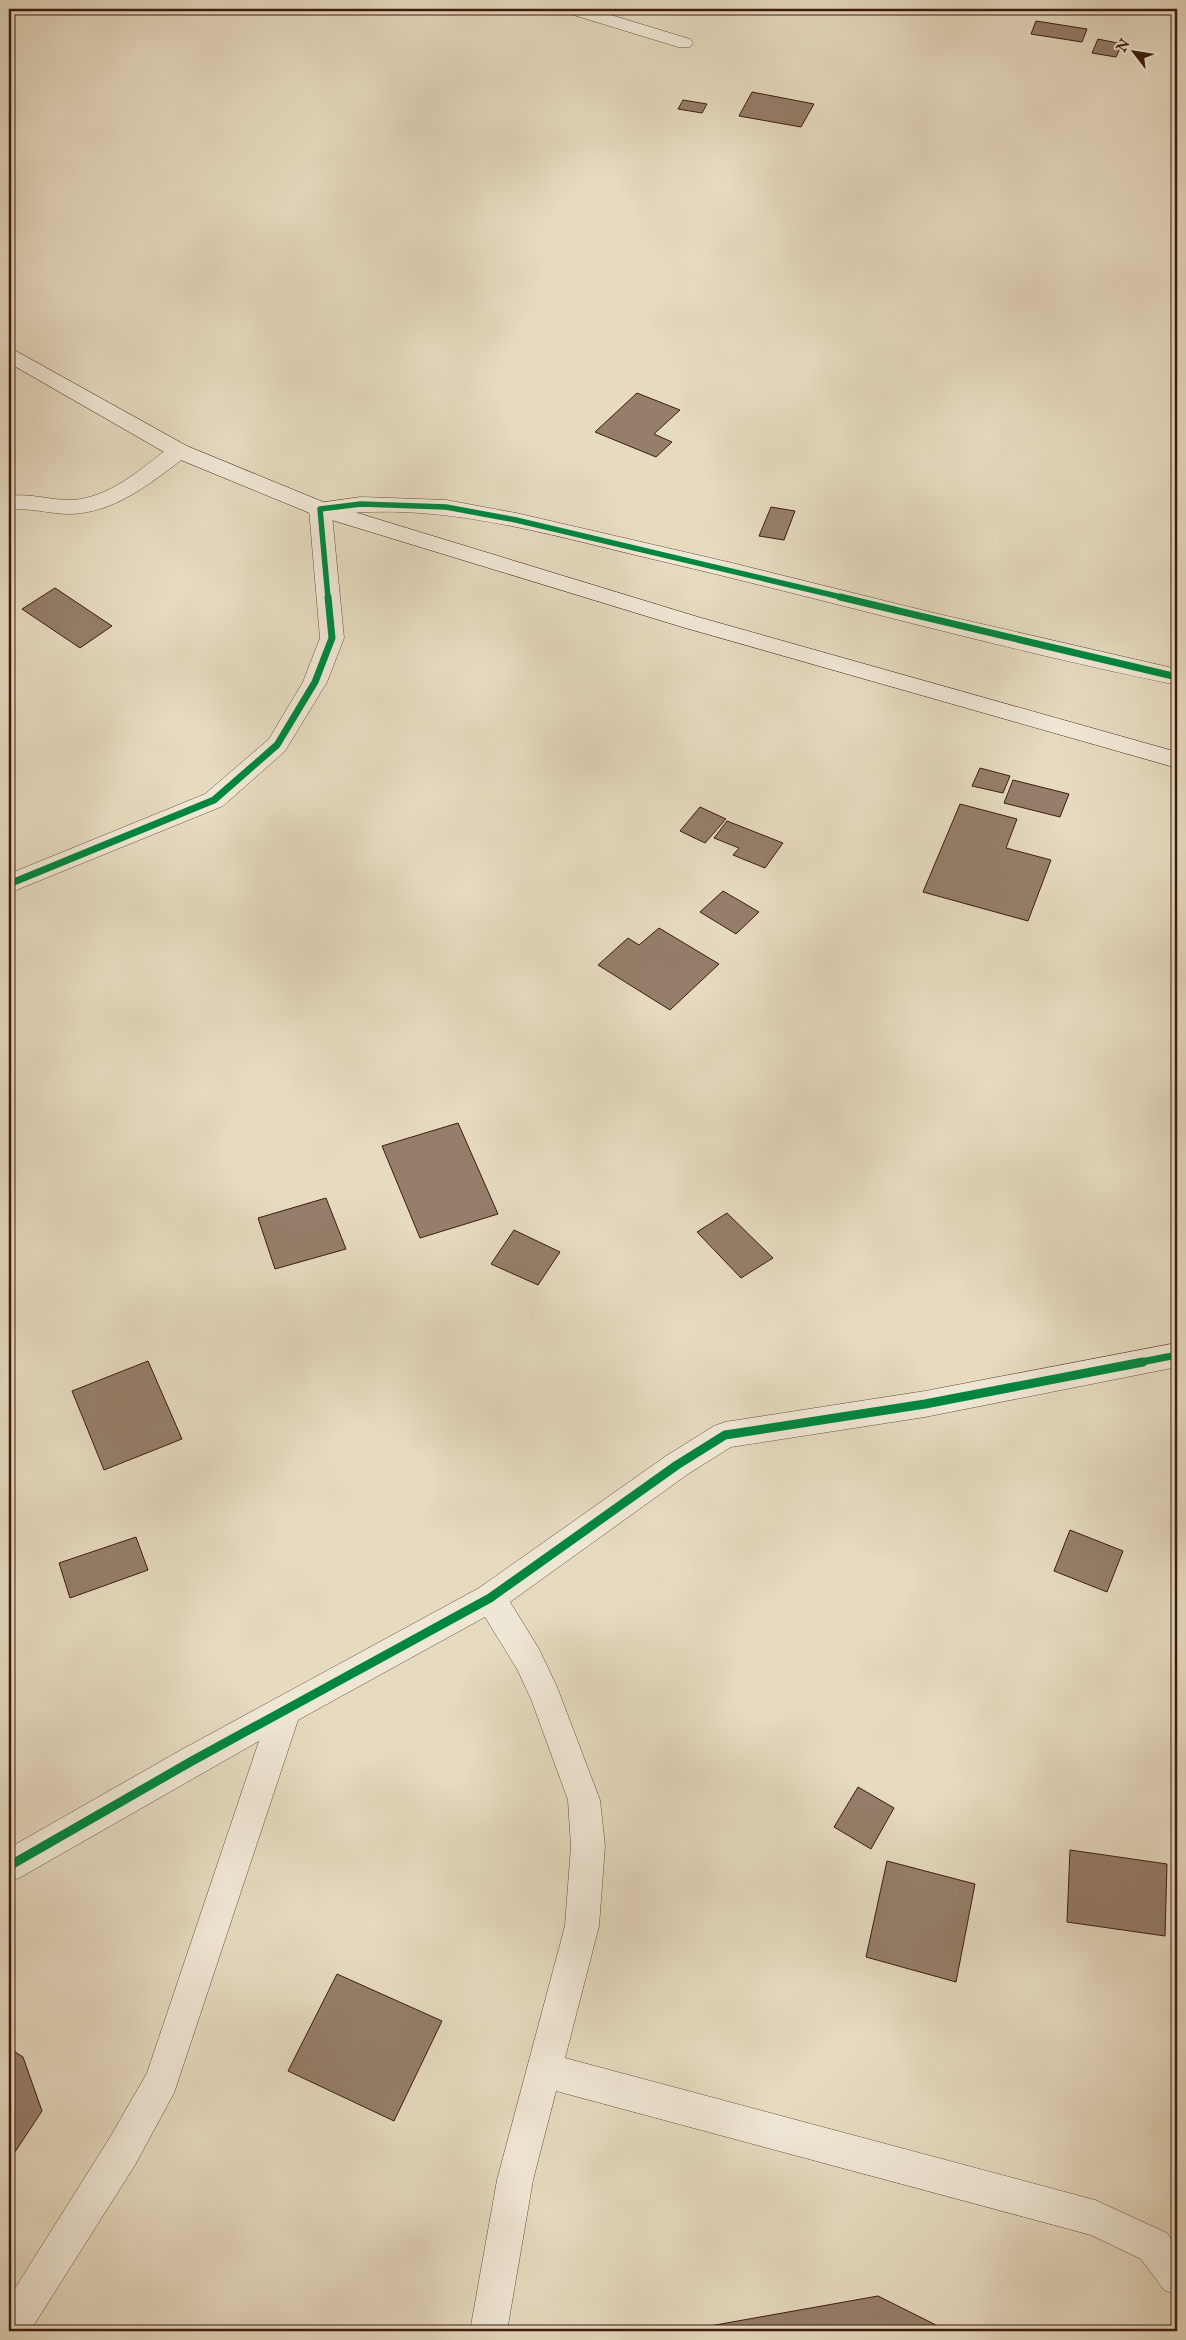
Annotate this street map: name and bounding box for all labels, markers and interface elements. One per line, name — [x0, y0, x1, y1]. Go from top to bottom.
north arrow — [1108, 28, 1158, 78]
text: N — [1112, 36, 1135, 57]

